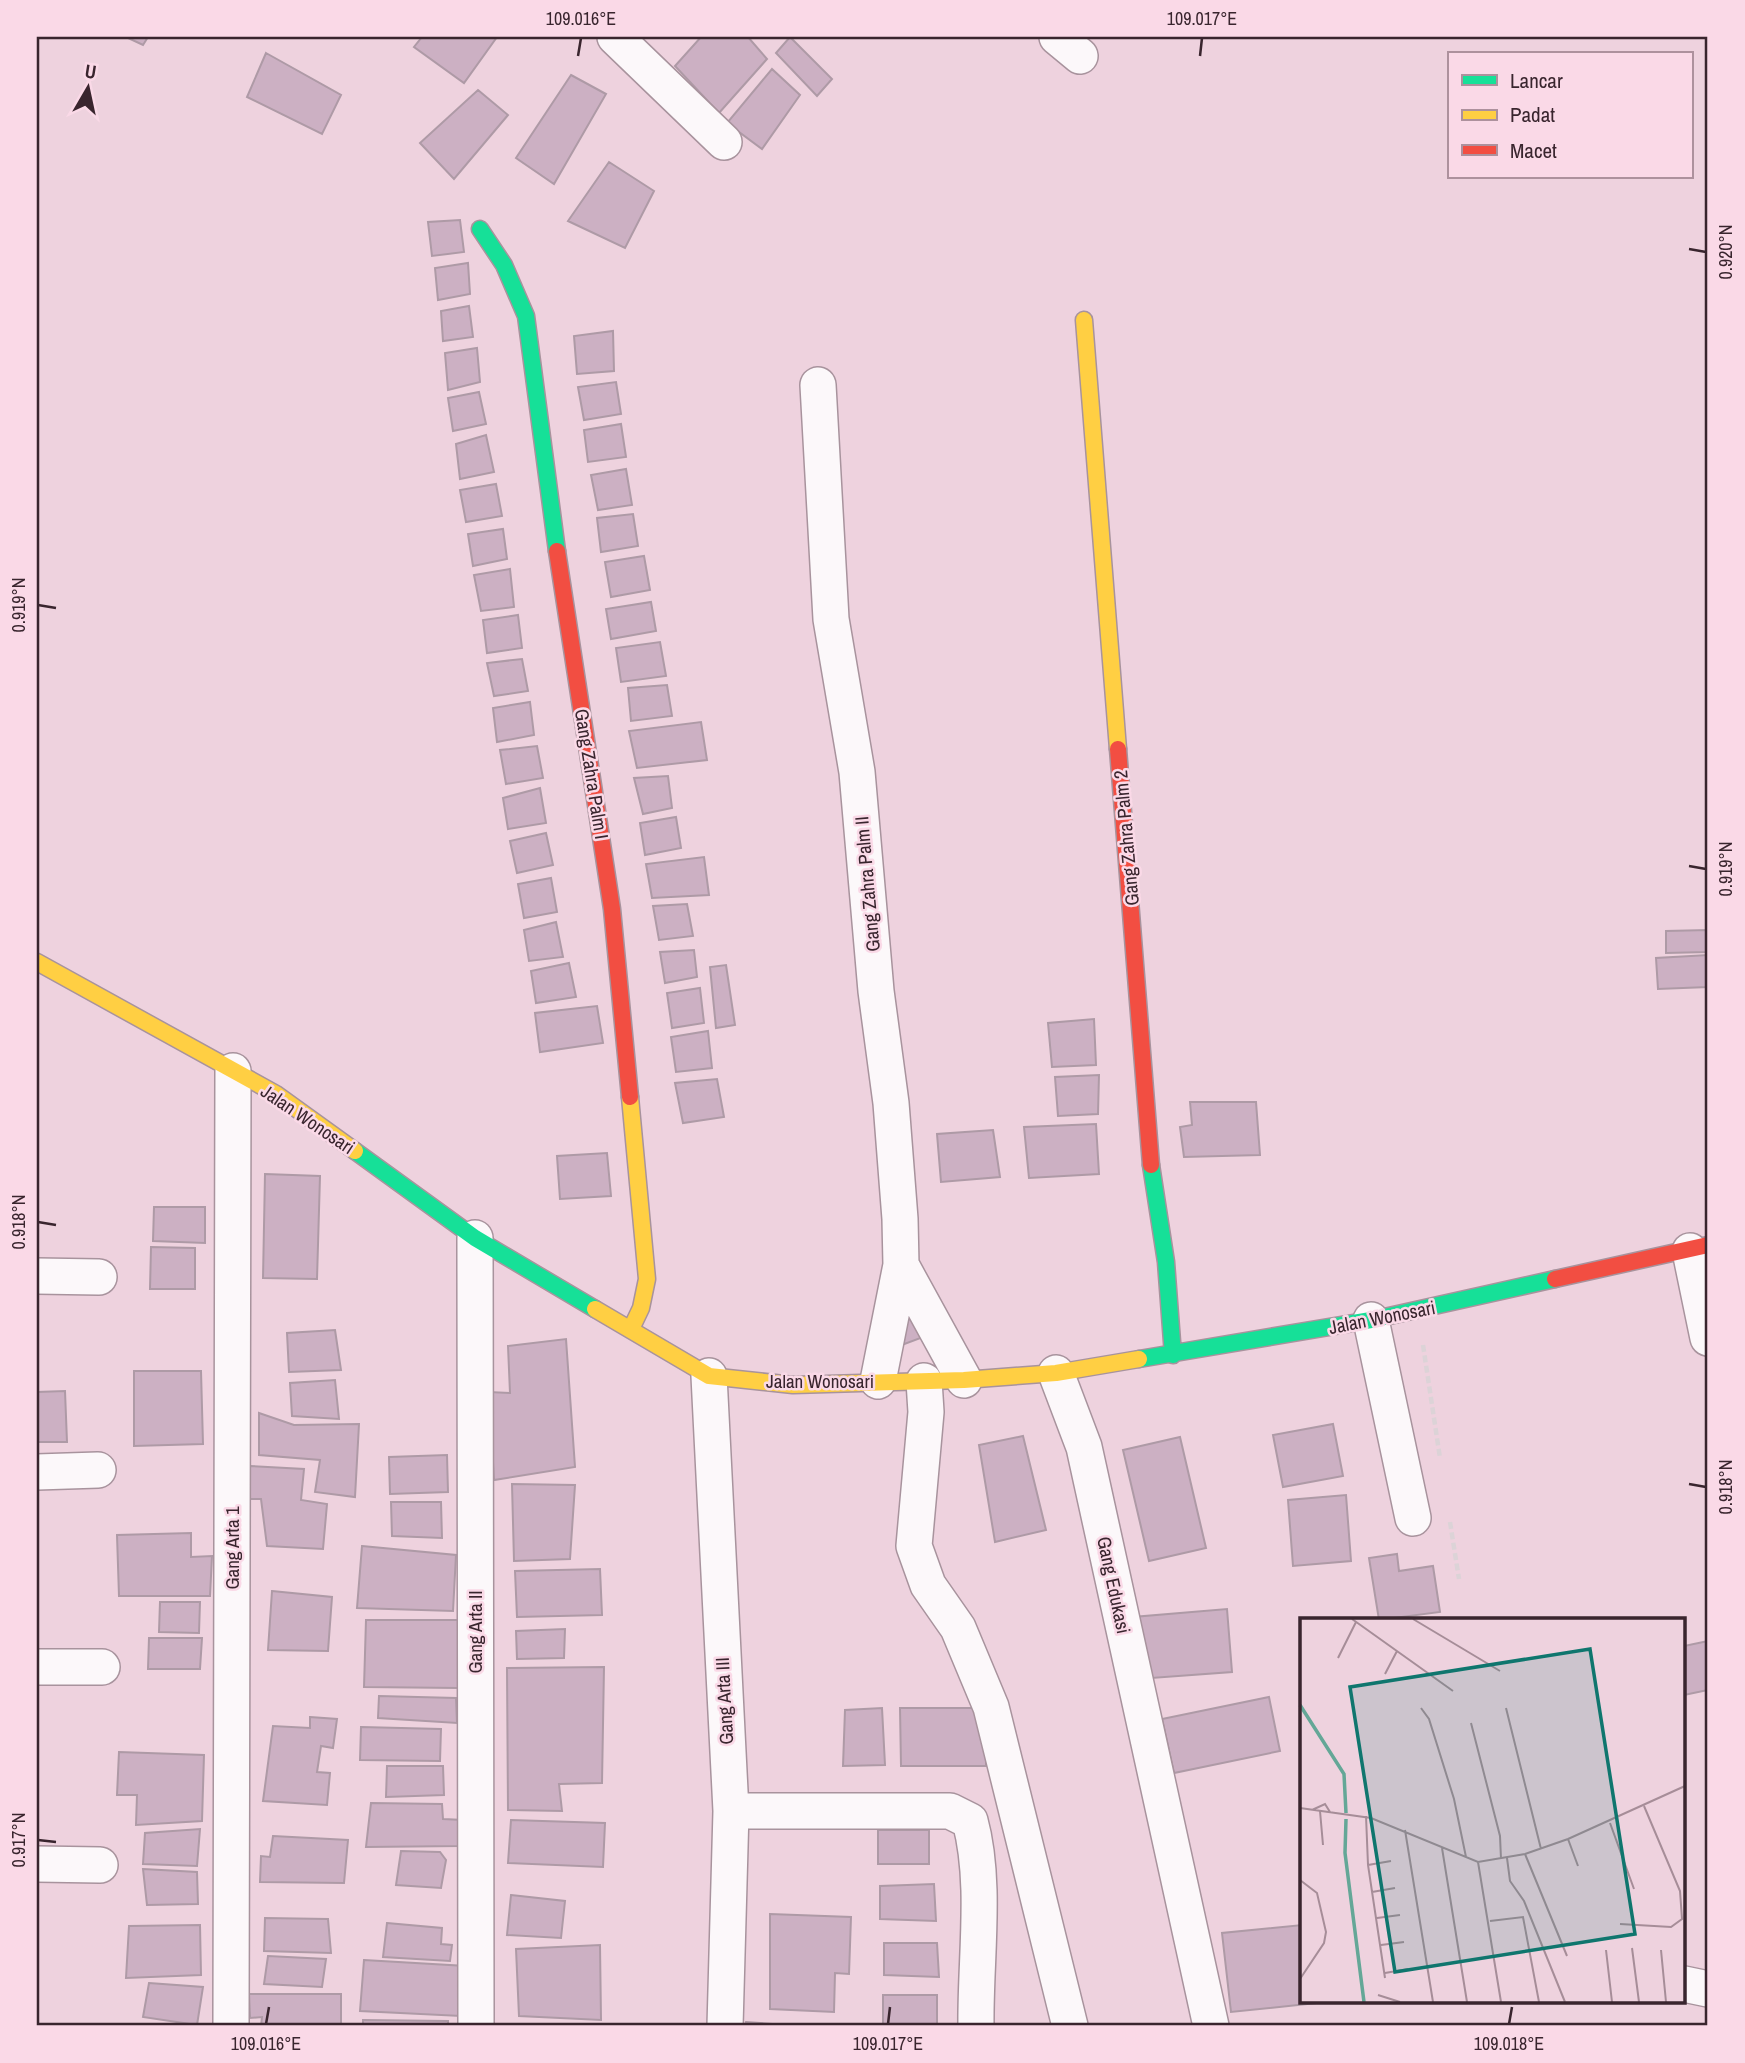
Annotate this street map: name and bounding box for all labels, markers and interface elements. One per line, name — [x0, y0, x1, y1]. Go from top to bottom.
text: 109.016°E — [546, 6, 616, 31]
text: 109.017°E — [1167, 6, 1237, 31]
north arrow — [52, 52, 122, 122]
legend — [1448, 52, 1692, 178]
text: U — [83, 57, 98, 85]
text: Lancar — [1510, 66, 1563, 95]
text: Padat — [1510, 100, 1555, 129]
text: Macet — [1510, 136, 1557, 165]
text: 0.920°N — [1713, 225, 1738, 279]
text: 0.919°N — [6, 578, 31, 632]
street label: Gang Zahra Palm I — [569, 707, 615, 841]
street label: Gang Zahra Palm 2 — [1107, 769, 1145, 907]
street label: Gang Zahra Palm II — [848, 815, 886, 953]
text: 0.919°N — [1713, 842, 1738, 896]
street label: Jalan Wonosari — [256, 1078, 360, 1160]
text: 0.918°N — [6, 1195, 31, 1249]
street label: Jalan Wonosari — [1327, 1294, 1437, 1340]
street label: Jalan Wonosari — [766, 1368, 874, 1394]
text: 0.918°N — [1713, 1460, 1738, 1514]
street label: Gang Arta 1 — [219, 1506, 245, 1590]
street label: Gang Edukasi — [1091, 1534, 1137, 1636]
street label: Gang Arta II — [462, 1590, 488, 1674]
inset map — [1300, 1618, 1686, 2004]
street label: Gang Arta III — [709, 1657, 739, 1745]
text: 0.917°N — [6, 1813, 31, 1867]
text: 109.016°E — [231, 2031, 301, 2056]
text: 109.017°E — [853, 2031, 923, 2056]
text: 109.018°E — [1474, 2031, 1544, 2056]

